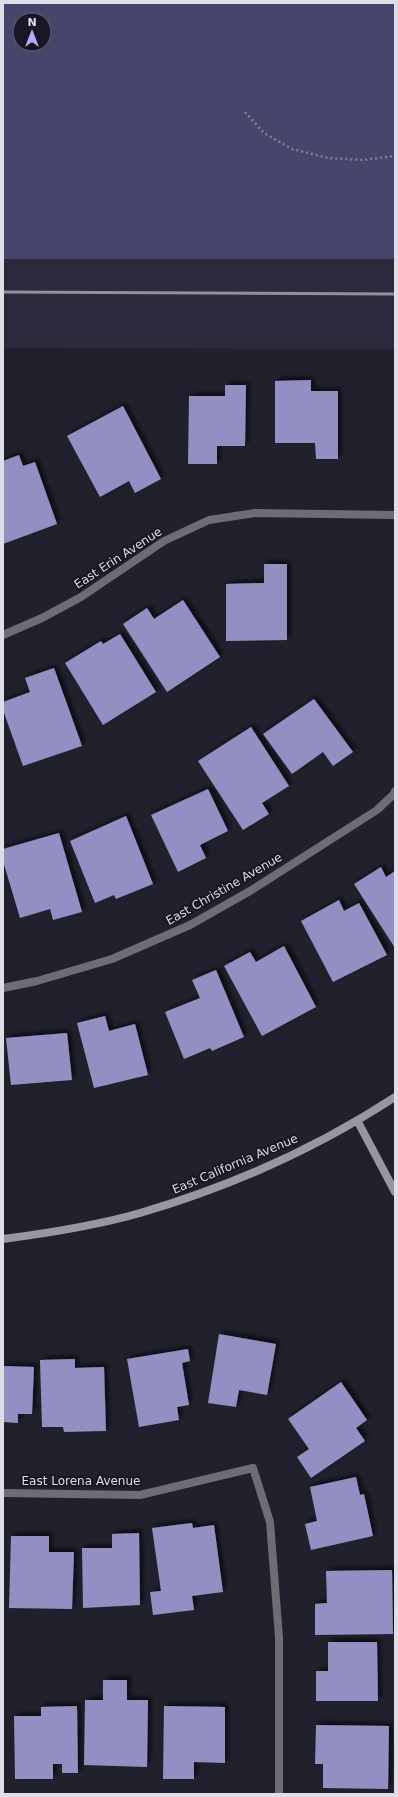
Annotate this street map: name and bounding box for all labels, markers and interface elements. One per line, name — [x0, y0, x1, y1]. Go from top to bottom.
north arrow — [12, 12, 52, 52]
text: N — [27, 16, 37, 29]
street label: East Erin Avenue — [72, 524, 164, 592]
street label: East Christine Avenue — [163, 850, 285, 928]
street label: East California Avenue — [170, 1131, 300, 1197]
street label: East Lorena Avenue — [22, 1474, 140, 1488]

